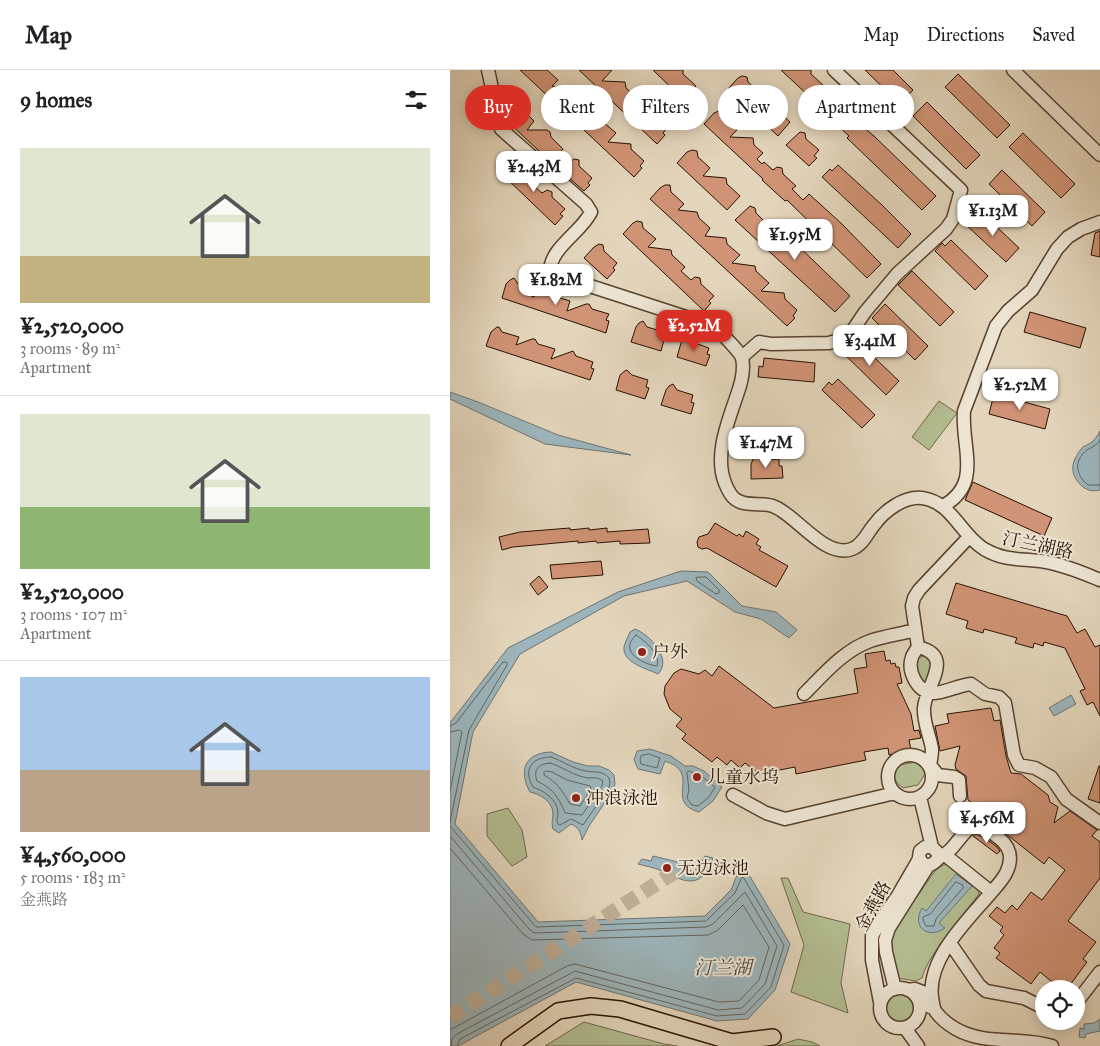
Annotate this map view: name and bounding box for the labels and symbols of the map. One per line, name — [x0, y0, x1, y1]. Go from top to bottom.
pin: ¥2.43M — [493, 150, 575, 193]
pin: ¥1.13M — [952, 194, 1034, 237]
pin: ¥1.95M — [754, 218, 836, 261]
pin: ¥1.82M — [515, 264, 597, 306]
pin: ¥2.52M — [653, 310, 735, 352]
pin: ¥3.41M — [829, 324, 911, 367]
pin: ¥2.52M — [979, 368, 1061, 411]
pin: ¥1.47M — [725, 426, 807, 469]
street label: 汀兰湖路 — [1000, 527, 1076, 563]
place label: 户外 — [652, 641, 688, 663]
marker: 户外 — [636, 646, 648, 658]
place label: 儿童水坞 — [707, 766, 779, 788]
marker: 儿童水坞 — [691, 771, 703, 783]
place label: 冲浪泳池 — [586, 787, 658, 809]
marker: 冲浪泳池 — [570, 792, 582, 804]
pin: ¥4.56M — [946, 802, 1028, 844]
place label: 无边泳池 — [677, 857, 749, 879]
marker: 无边泳池 — [661, 862, 673, 874]
street label: 金燕路 — [850, 877, 896, 935]
water label: 汀兰湖 — [694, 956, 754, 979]

